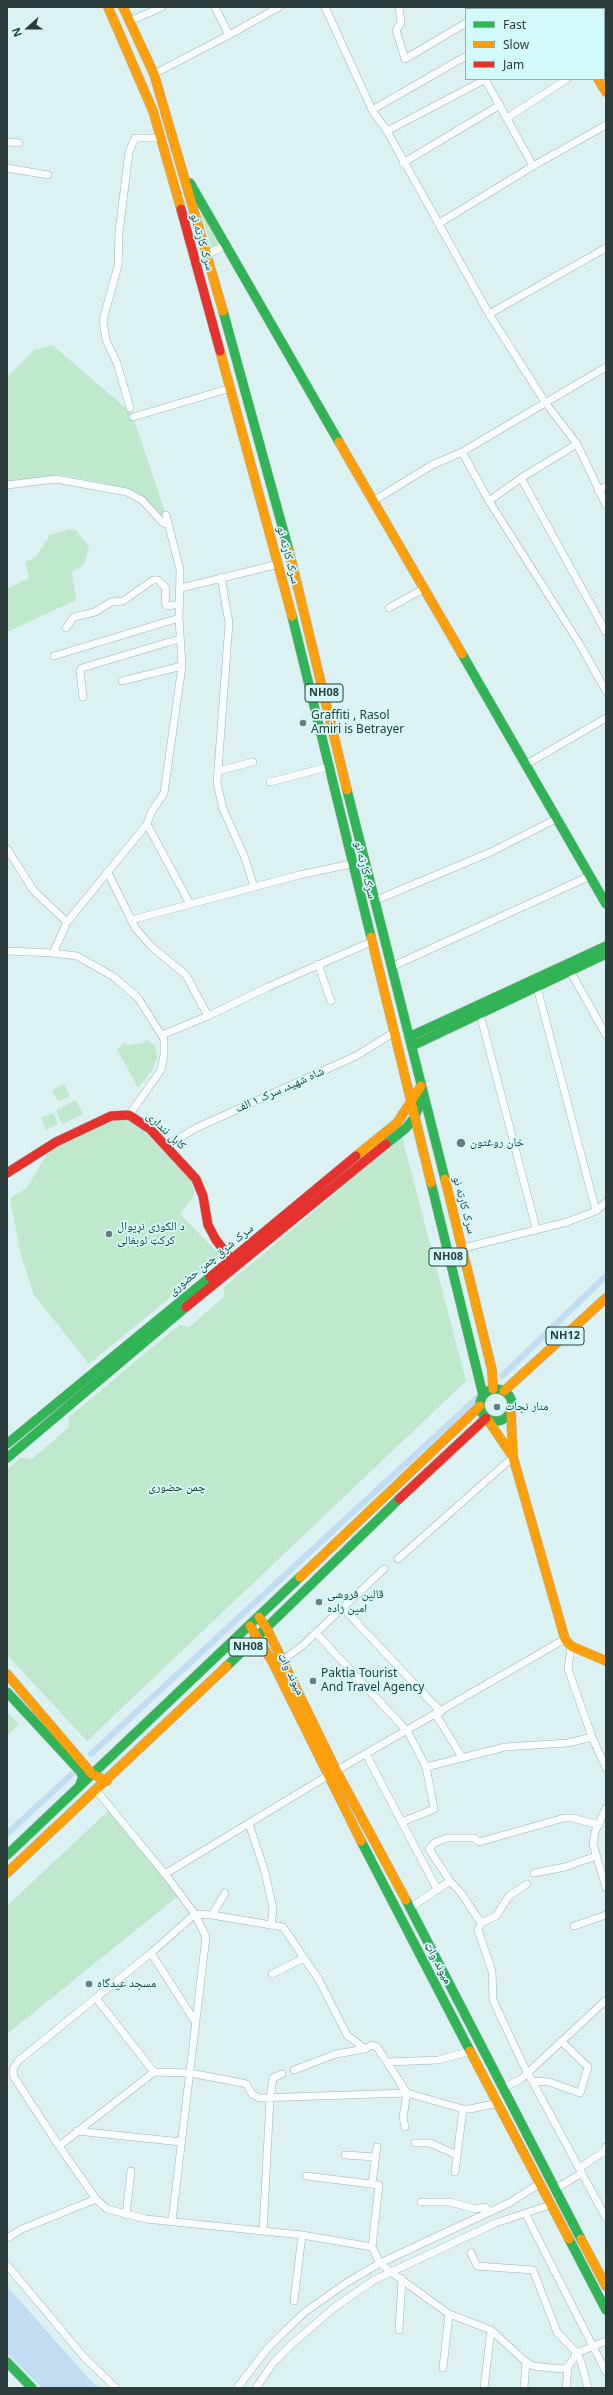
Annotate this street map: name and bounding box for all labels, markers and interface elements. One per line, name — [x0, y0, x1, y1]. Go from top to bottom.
north arrow — [8, 8, 48, 48]
legend — [465, 8, 605, 80]
text: Fast — [503, 16, 526, 33]
text: N — [8, 26, 25, 39]
text: Slow — [503, 36, 529, 53]
text: Jam — [503, 56, 524, 73]
street label: سرک کارته نو — [187, 212, 217, 272]
street label: سرک کارته نو — [273, 525, 303, 585]
road number: NH08 — [305, 684, 343, 702]
place label: Graffiti , Rasol Amiri is Betrayer — [311, 709, 404, 737]
marker: Graffiti , Rasol Amiri is Betrayer — [298, 718, 308, 728]
street label: سرک کارته نو — [351, 840, 379, 900]
street label: شاه شهید، سرک ۱ الف — [234, 1064, 326, 1116]
street label: کابل ننداری — [143, 1109, 189, 1153]
place label: خان روغتون — [470, 1136, 524, 1150]
marker: خان روغتون — [455, 1137, 467, 1149]
street label: سرک کارته نو — [449, 1175, 479, 1235]
place label: د الکوزی نړیوال کرکټ لوبغالی — [117, 1220, 185, 1248]
street label: سرک شرق چمن حضوری — [165, 1221, 257, 1299]
marker: د الکوزی نړیوال کرکټ لوبغالی — [104, 1229, 114, 1239]
road number: NH08 — [429, 1248, 467, 1266]
road number: NH12 — [546, 1327, 584, 1345]
place label: منار نجات — [505, 1400, 548, 1414]
marker: منار نجات — [492, 1402, 502, 1412]
park label: چمن حضوری — [148, 1481, 206, 1495]
place label: قالین فروشی امین زاده — [327, 1588, 384, 1616]
marker: قالین فروشی امین زاده — [314, 1597, 324, 1607]
road number: NH08 — [229, 1638, 267, 1656]
street label: میوند واټ — [275, 1651, 307, 1697]
place label: Paktia Tourist And Travel Agency — [321, 1667, 424, 1695]
marker: Paktia Tourist And Travel Agency — [308, 1676, 318, 1686]
street label: میوند واټ — [421, 1940, 455, 1986]
place label: مسجد عیدگاه — [97, 1977, 156, 1991]
marker: مسجد عیدگاه — [84, 1979, 94, 1989]

